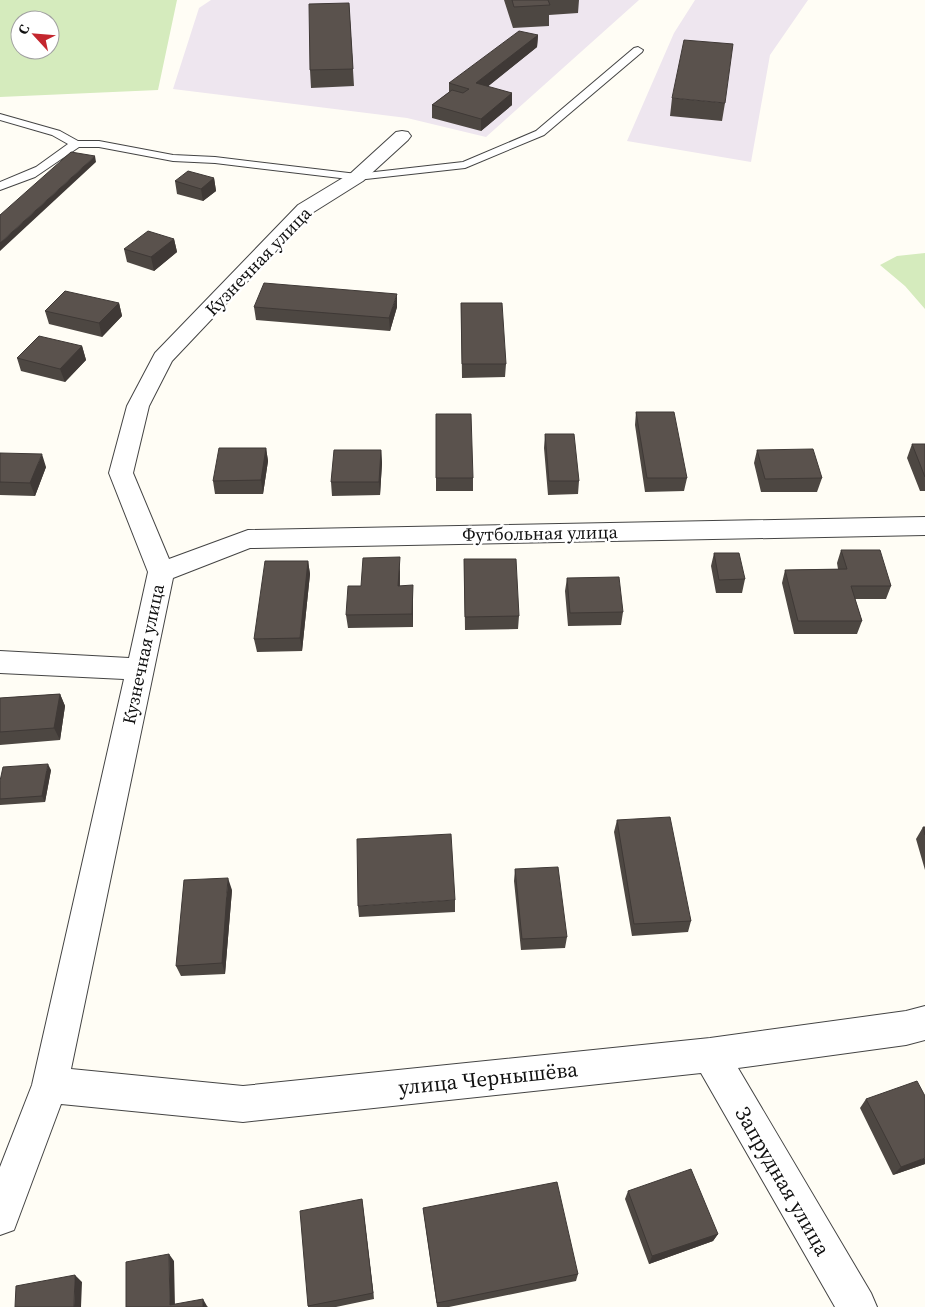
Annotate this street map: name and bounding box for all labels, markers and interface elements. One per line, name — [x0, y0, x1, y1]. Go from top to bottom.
north arrow — [10, 10, 60, 60]
text: С — [12, 21, 34, 38]
street label: Кузнечная улица — [199, 200, 317, 321]
street label: Футбольная улица — [462, 519, 619, 547]
street label: Кузнечная улица — [116, 581, 170, 727]
street label: улица Чернышёва — [397, 1054, 579, 1102]
street label: Запрудная улица — [728, 1101, 838, 1261]

